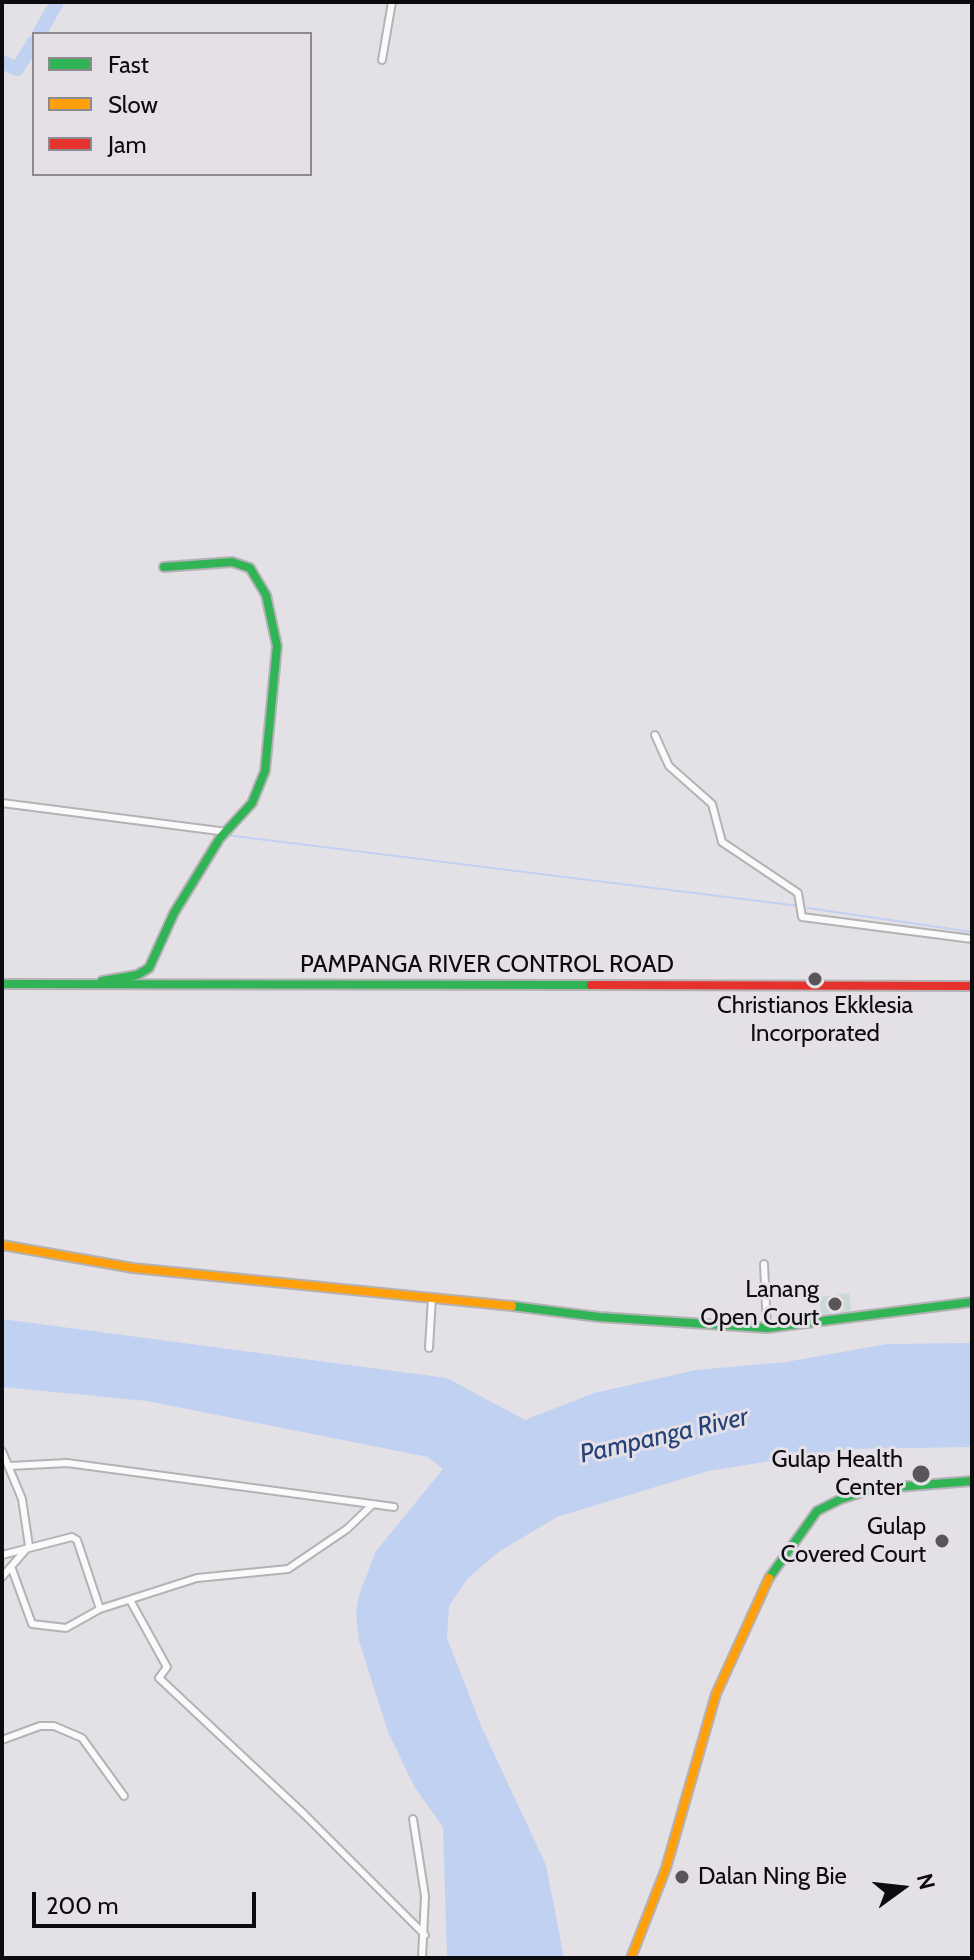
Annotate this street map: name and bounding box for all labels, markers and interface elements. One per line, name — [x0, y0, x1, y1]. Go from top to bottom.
legend — [32, 32, 312, 176]
text: Fast — [108, 50, 149, 79]
text: Slow — [108, 90, 158, 119]
text: Jam — [108, 130, 146, 159]
street label: PAMPANGA RIVER CONTROL ROAD — [300, 951, 674, 979]
marker: Christianos Ekklesia Incorporated — [806, 970, 824, 988]
place label: Christianos Ekklesia Incorporated — [717, 992, 913, 1048]
place label: Lanang Open Court — [700, 1276, 819, 1332]
marker: Lanang Open Court — [826, 1295, 844, 1313]
water label: Pampanga River — [577, 1401, 751, 1471]
place label: Gulap Health Center — [771, 1446, 903, 1502]
marker: Gulap Health Center — [910, 1463, 932, 1485]
place label: Gulap Covered Court — [781, 1513, 926, 1569]
marker: Gulap Covered Court — [933, 1532, 951, 1550]
north arrow — [862, 1848, 942, 1928]
place label: Dalan Ning Bie — [698, 1863, 847, 1891]
marker: Dalan Ning Bie — [673, 1868, 691, 1886]
text: N — [911, 1871, 941, 1893]
scale bar — [36, 1876, 260, 1926]
text: 200 m — [46, 1891, 119, 1920]

